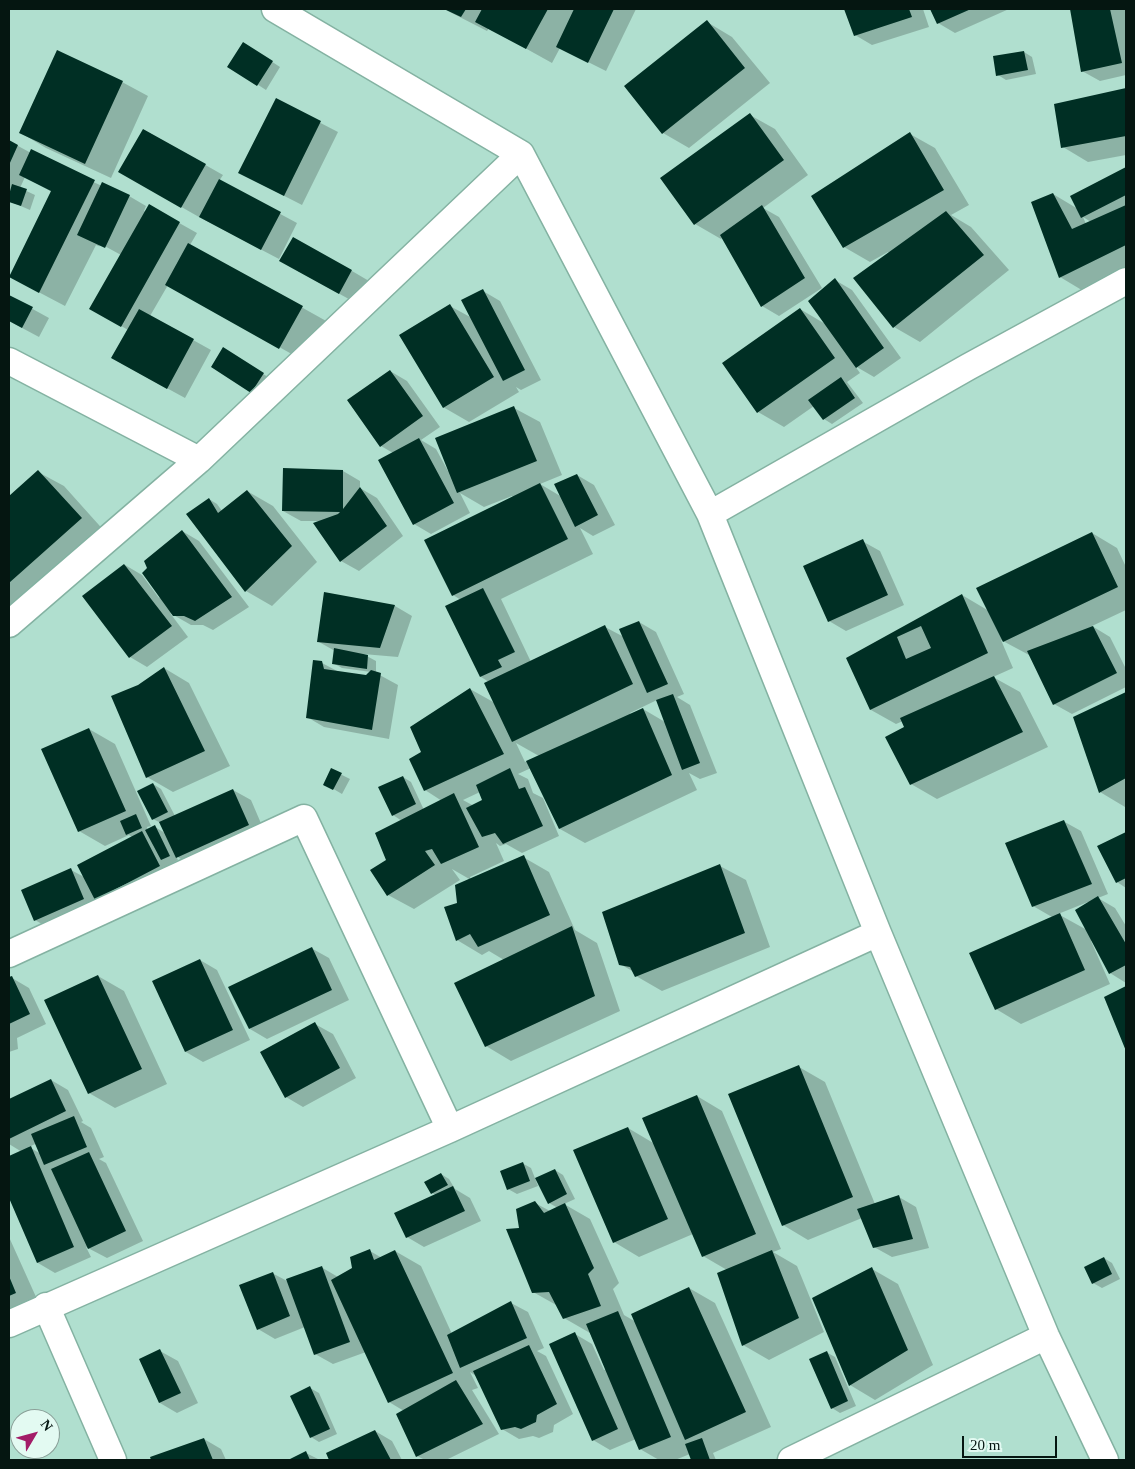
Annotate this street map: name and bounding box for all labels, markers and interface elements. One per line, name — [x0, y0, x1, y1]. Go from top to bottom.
north arrow — [10, 1409, 60, 1459]
text: N — [38, 1417, 56, 1434]
scale bar — [965, 1426, 1060, 1458]
text: 20 m — [970, 1437, 1000, 1453]

